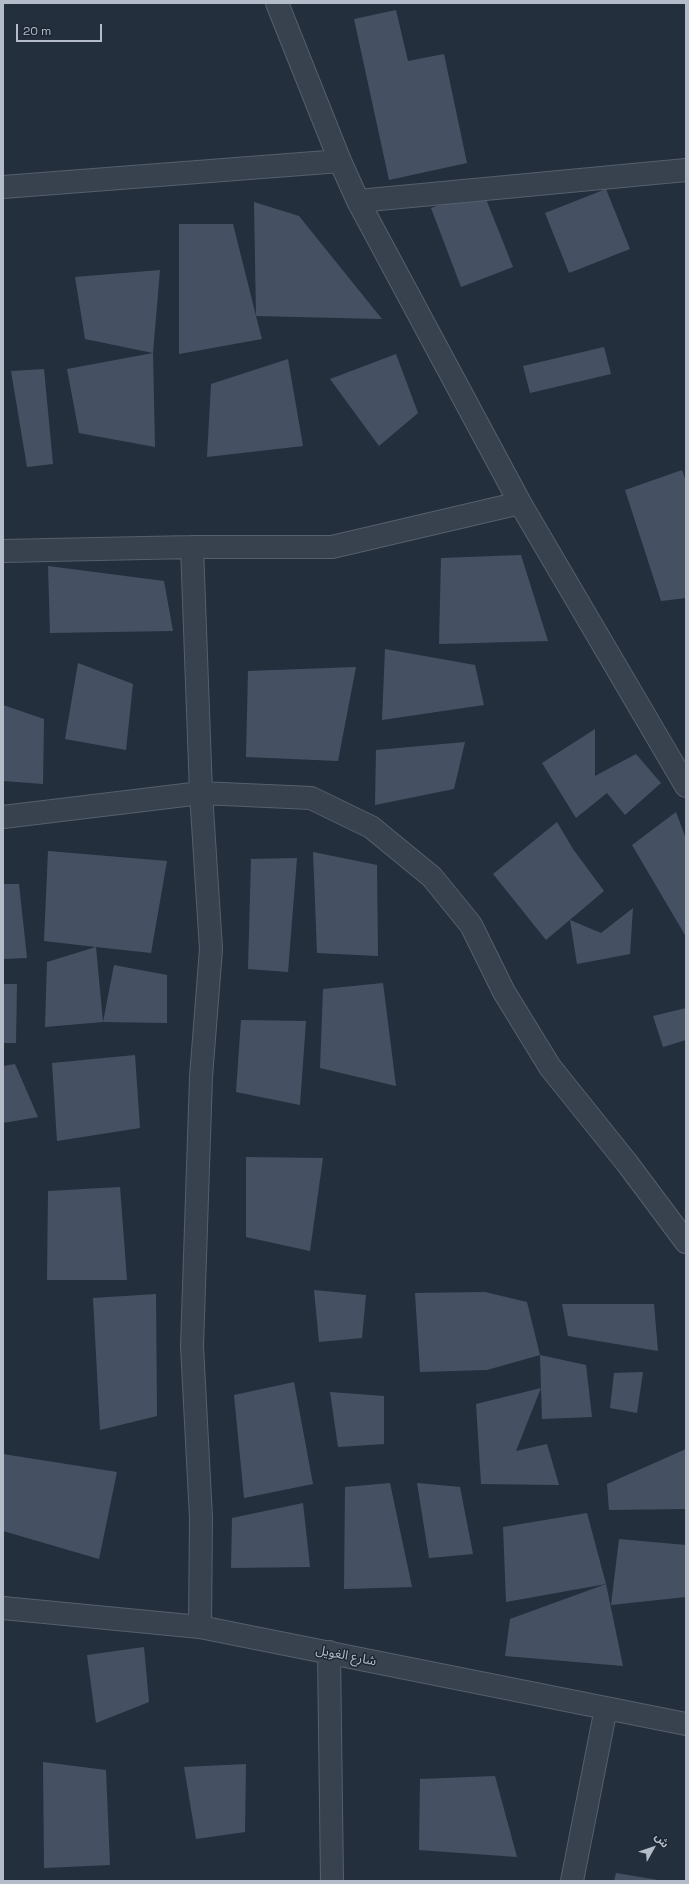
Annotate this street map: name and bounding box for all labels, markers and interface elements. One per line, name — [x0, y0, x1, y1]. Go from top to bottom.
scale bar — [18, 16, 104, 42]
text: 20 m — [23, 23, 51, 39]
street label: شارع الغويل — [314, 1642, 378, 1670]
north arrow — [633, 1828, 673, 1868]
text: ش — [652, 1830, 672, 1851]

